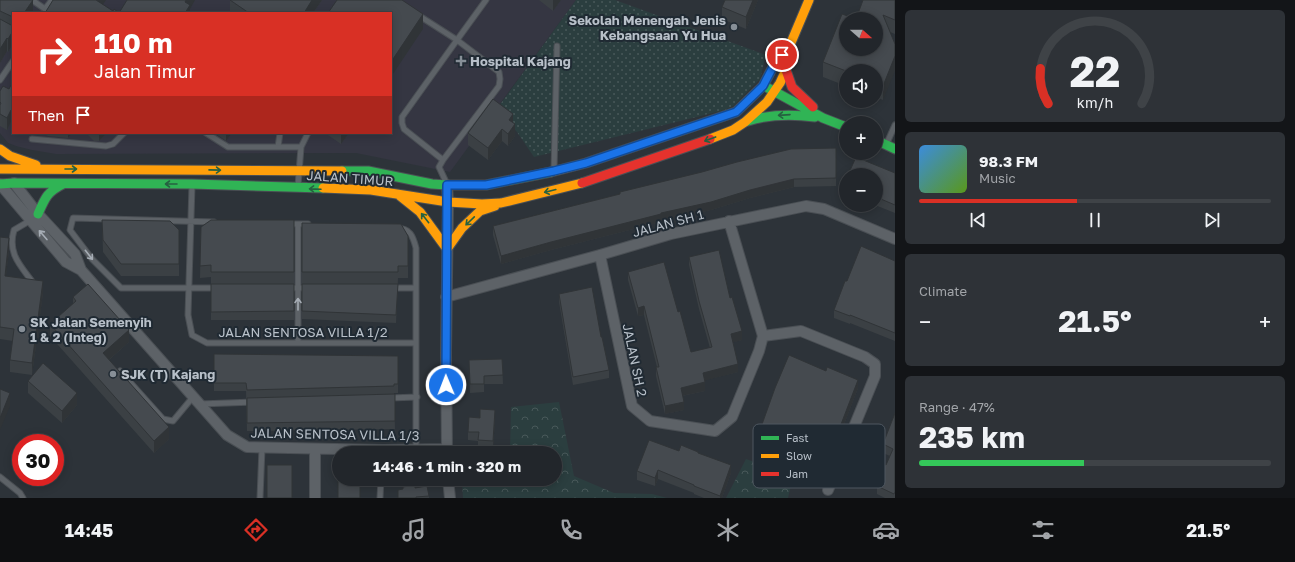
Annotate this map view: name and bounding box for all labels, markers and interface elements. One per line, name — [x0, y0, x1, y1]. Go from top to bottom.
place label: Sekolah Menengah Jenis Kebangsaan Yu Hua — [568, 12, 726, 43]
north arrow — [839, 12, 883, 56]
map controls — [839, 12, 883, 212]
marker: Sekolah Menengah Jenis Kebangsaan Yu Hua — [729, 22, 739, 32]
text: 110 m — [94, 26, 173, 59]
icon: right — [28, 28, 80, 80]
pin — [765, 38, 799, 72]
icon: arrive — [771, 44, 793, 66]
text: 22 — [1070, 46, 1120, 96]
place label: Hospital Kajang — [470, 53, 571, 69]
marker: Hospital Kajang — [455, 55, 467, 67]
text: Jalan Timur — [94, 60, 195, 82]
button: sound — [839, 64, 883, 108]
text: km/h — [1077, 94, 1113, 111]
icon: arrive — [72, 104, 94, 126]
text: Then — [28, 106, 64, 124]
one-way arrow — [778, 111, 791, 118]
button: + — [839, 116, 883, 160]
one-way arrow — [705, 136, 717, 144]
text: 98.3 FM — [979, 152, 1038, 170]
one-way arrow — [64, 165, 77, 173]
one-way arrow — [208, 166, 221, 174]
street label: JALAN TIMUR — [306, 167, 394, 189]
button: − — [839, 168, 883, 212]
text: Music — [979, 170, 1016, 186]
one-way arrow — [165, 180, 178, 188]
one-way arrow — [309, 185, 322, 193]
one-way arrow — [544, 188, 557, 196]
street label: JALAN SH 1 — [631, 206, 705, 240]
icon: previous — [967, 209, 989, 231]
icon: pause — [1084, 209, 1106, 231]
icon: next — [1201, 209, 1223, 231]
one-way arrow — [420, 213, 429, 224]
one-way arrow — [465, 216, 475, 226]
one-way arrow — [38, 230, 47, 240]
one-way arrow — [85, 250, 93, 261]
text: Climate — [919, 283, 967, 299]
one-way arrow — [294, 298, 302, 311]
text: 21.5° — [1058, 303, 1132, 339]
text: − — [919, 308, 931, 335]
text: + — [1259, 308, 1271, 335]
place label: SK Jalan Semenyih 1 & 2 (Integ) — [30, 314, 152, 345]
street label: JALAN SH 2 — [619, 322, 651, 398]
marker: SK Jalan Semenyih 1 & 2 (Integ) — [17, 324, 27, 334]
street label: JALAN SENTOSA VILLA 1/2 — [219, 324, 387, 340]
position arrow — [425, 364, 467, 406]
place label: SJK (T) Kajang — [121, 366, 215, 382]
marker: SJK (T) Kajang — [108, 369, 118, 379]
text: Range · 47% — [919, 399, 995, 415]
text: 235 km — [919, 419, 1025, 455]
legend — [753, 424, 885, 488]
street label: JALAN SENTOSA VILLA 1/3 — [250, 425, 420, 443]
text: Fast — [786, 431, 809, 444]
speed limit sign: 30 — [12, 434, 64, 486]
text: Slow — [786, 449, 812, 462]
text: 14:46 · 1 min · 320 m — [373, 457, 521, 475]
text: Jam — [786, 467, 808, 480]
icon: directions — [242, 516, 270, 544]
icon: music — [400, 516, 428, 544]
icon: phone — [557, 516, 585, 544]
icon: climate — [714, 516, 742, 544]
icon: car — [872, 516, 900, 544]
icon: filters — [1029, 516, 1057, 544]
text: 14:45 — [65, 519, 113, 541]
text: 21.5° — [1186, 519, 1230, 541]

